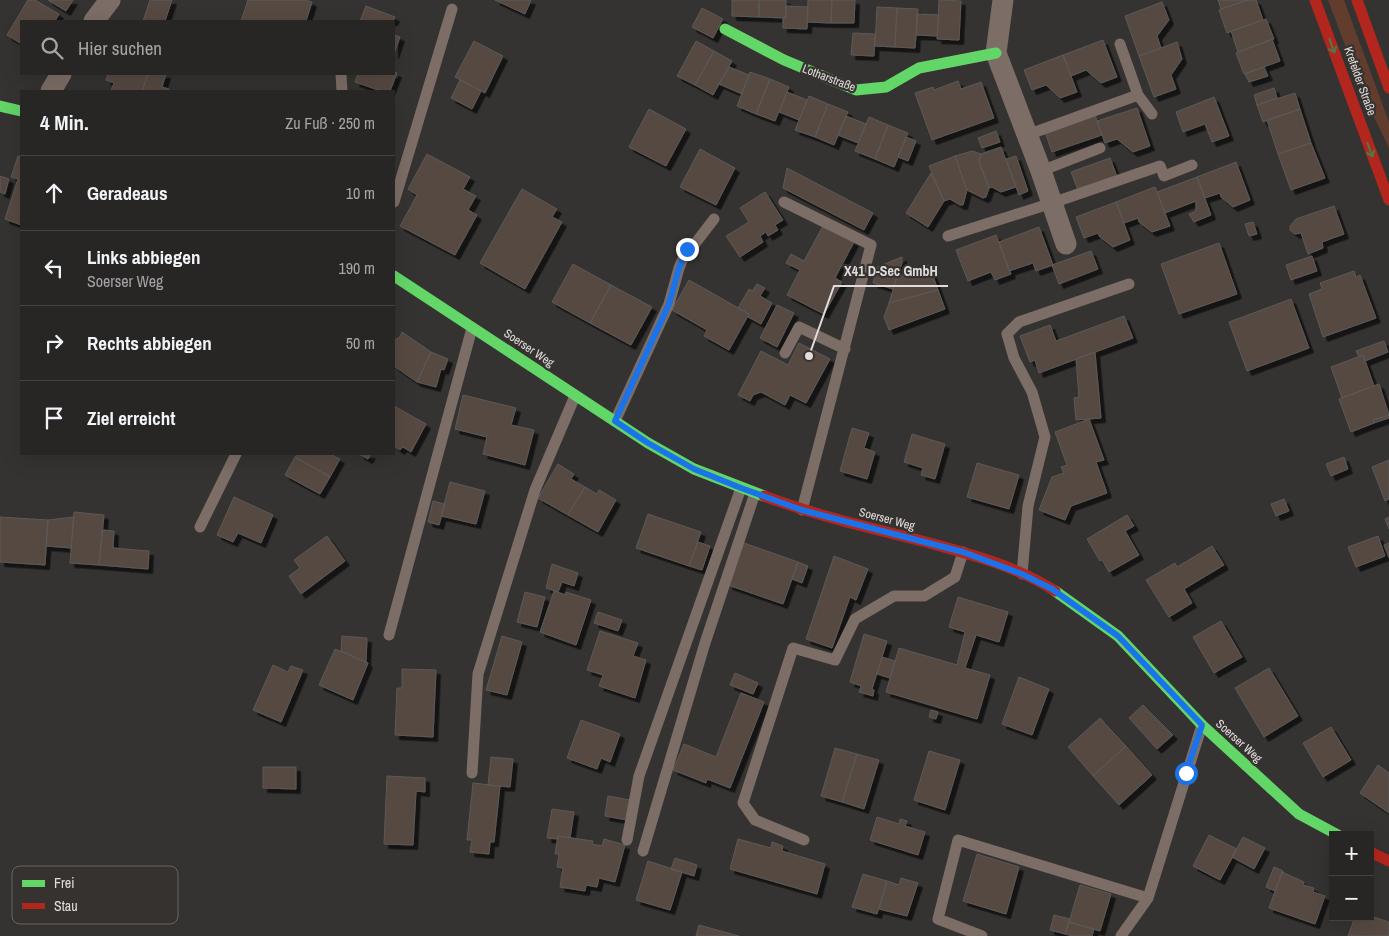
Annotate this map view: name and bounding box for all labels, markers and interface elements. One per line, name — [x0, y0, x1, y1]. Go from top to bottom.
search box — [20, 20, 395, 75]
icon: search — [38, 34, 66, 62]
text: Hier suchen — [78, 35, 162, 61]
one-way arrow — [1328, 38, 1337, 53]
street label: Krefelder Straße — [1340, 44, 1380, 118]
street label: Lotharstraße — [800, 61, 858, 95]
text: 4 Min. — [40, 108, 89, 137]
text: Zu Fuß · 250 m — [285, 112, 375, 134]
one-way arrow — [1366, 141, 1375, 157]
icon: ahead — [40, 179, 68, 207]
text: Geradeaus — [87, 180, 168, 206]
text: 10 m — [346, 182, 375, 204]
route end — [676, 238, 699, 261]
text: Links abbiegen — [87, 244, 200, 270]
icon: left — [40, 254, 68, 282]
text: 190 m — [339, 257, 375, 279]
callout: X41 D-Sec GmbH — [834, 257, 948, 286]
text: X41 D-Sec GmbH — [844, 262, 938, 280]
text: Soerser Weg — [87, 270, 163, 292]
street label: Soerser Weg — [501, 325, 558, 371]
icon: right — [40, 329, 68, 357]
text: Rechts abbiegen — [87, 330, 212, 356]
text: 50 m — [346, 332, 375, 354]
icon: arrive — [40, 404, 68, 432]
text: Ziel erreicht — [87, 405, 175, 431]
street label: Soerser Weg — [857, 504, 917, 534]
street label: Soerser Weg — [1212, 716, 1266, 766]
route start — [1175, 762, 1198, 785]
map controls — [1329, 831, 1374, 921]
button: + — [1329, 831, 1374, 876]
legend — [12, 866, 178, 924]
text: Frei — [54, 874, 74, 892]
button: − — [1329, 876, 1374, 921]
text: Stau — [54, 897, 78, 915]

